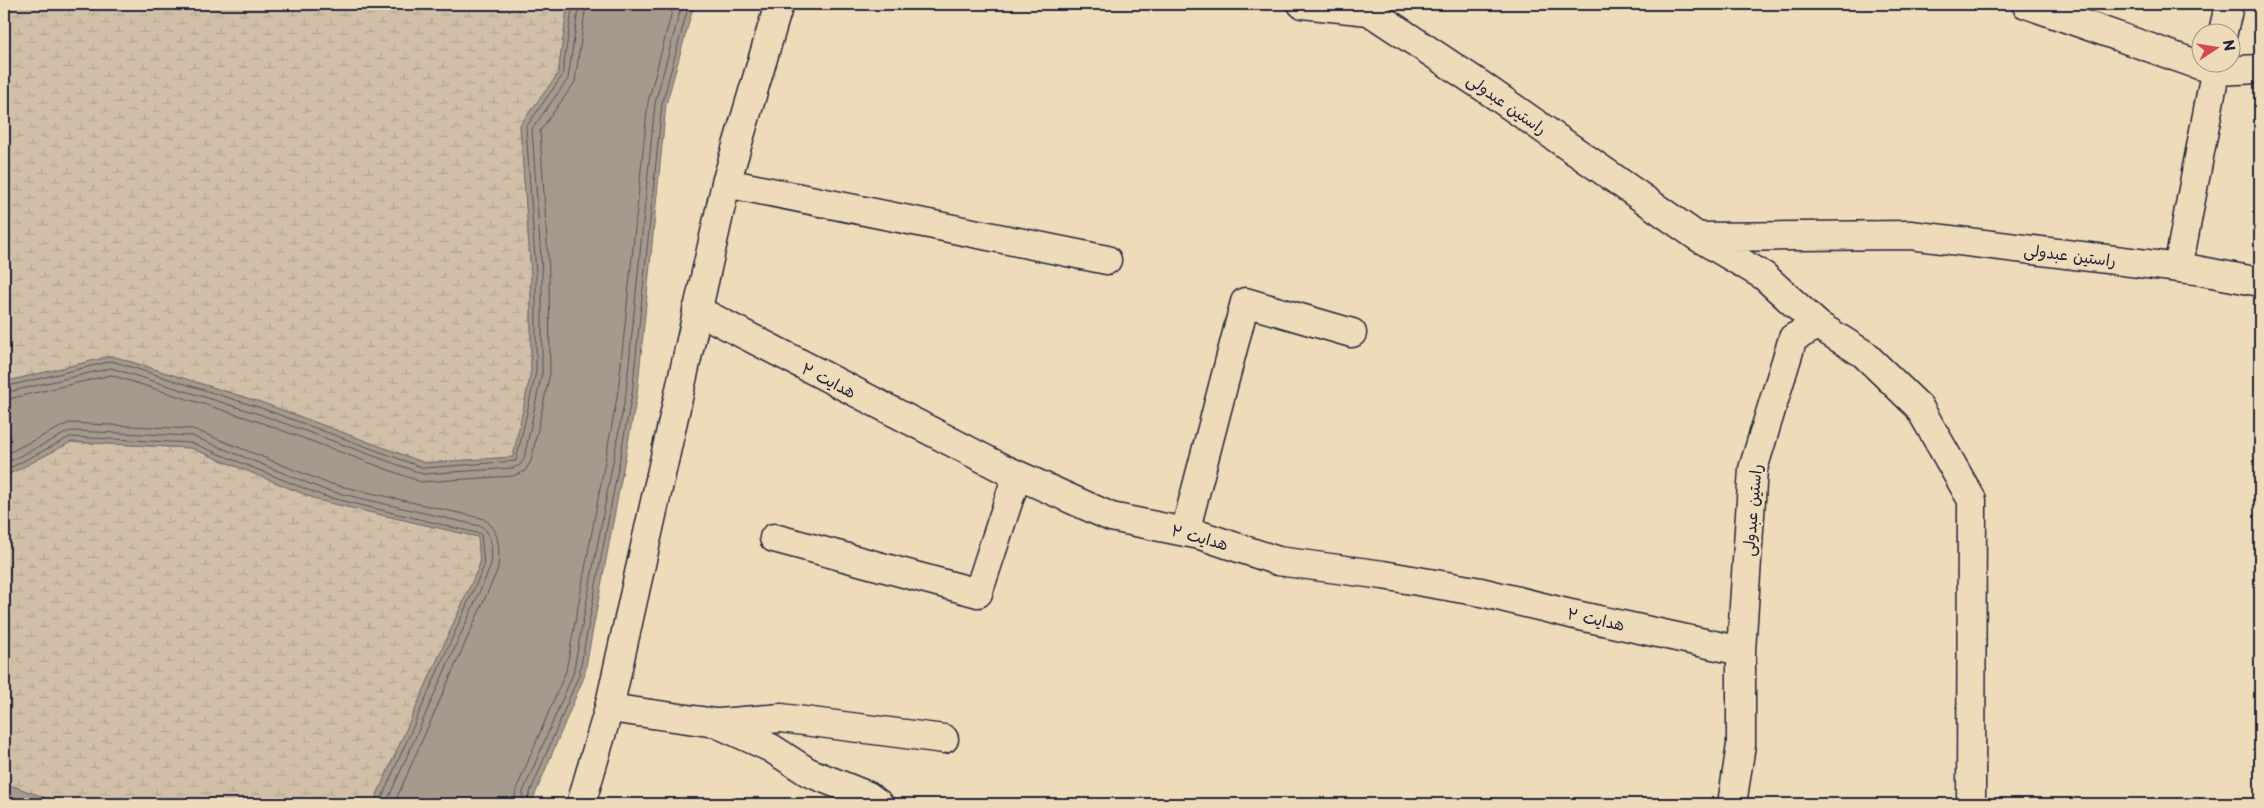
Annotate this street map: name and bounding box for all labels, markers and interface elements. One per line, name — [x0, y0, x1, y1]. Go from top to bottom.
north arrow — [2192, 22, 2242, 72]
text: N — [2218, 38, 2241, 53]
street label: راستین عبدولی — [1463, 67, 1552, 140]
street label: راستین عبدولی — [2023, 236, 2118, 272]
street label: هدایت ۲ — [798, 355, 861, 403]
street label: راستین عبدولی — [1735, 463, 1767, 557]
street label: هدایت ۲ — [1169, 517, 1231, 555]
street label: هدایت ۲ — [1565, 600, 1627, 636]

